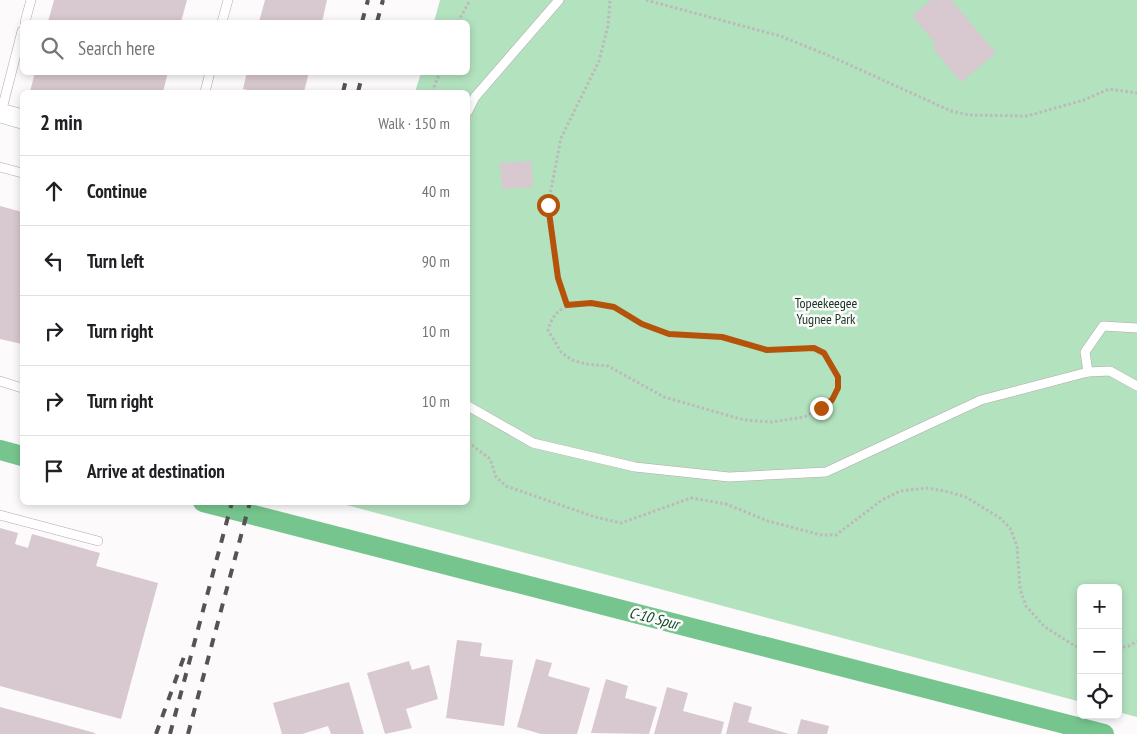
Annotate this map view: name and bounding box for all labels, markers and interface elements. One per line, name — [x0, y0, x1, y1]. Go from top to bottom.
search box — [20, 20, 470, 75]
icon: search — [38, 34, 66, 62]
text: Search here — [78, 36, 155, 60]
text: 2 min — [40, 109, 82, 136]
text: Walk · 150 m — [378, 113, 450, 133]
icon: ahead — [40, 177, 68, 205]
text: Continue — [87, 179, 147, 203]
text: 40 m — [422, 181, 450, 201]
route start — [537, 194, 560, 217]
icon: left — [40, 247, 68, 275]
text: Turn left — [87, 249, 144, 273]
text: 90 m — [422, 251, 450, 271]
park label: Topeekeegee Yugnee Park — [795, 294, 857, 328]
icon: right — [40, 317, 68, 345]
text: Turn right — [87, 319, 153, 343]
text: 10 m — [422, 321, 450, 341]
icon: right — [40, 387, 68, 415]
text: Turn right — [87, 389, 153, 413]
text: 10 m — [422, 391, 450, 411]
route end — [810, 397, 833, 420]
icon: arrive — [40, 457, 68, 485]
text: Arrive at destination — [87, 459, 225, 483]
map controls — [1077, 584, 1122, 719]
button: + — [1077, 584, 1122, 629]
water label: C-10 Spur — [627, 603, 683, 634]
button: − — [1077, 629, 1122, 674]
button: locate — [1077, 674, 1122, 719]

